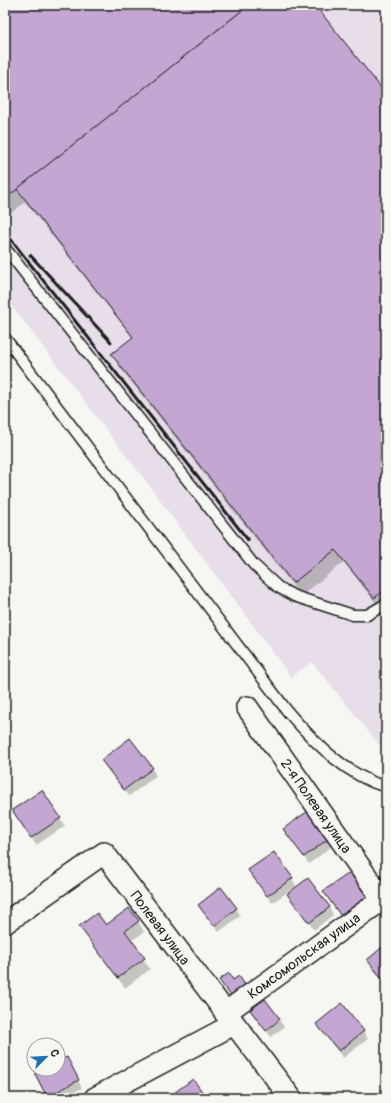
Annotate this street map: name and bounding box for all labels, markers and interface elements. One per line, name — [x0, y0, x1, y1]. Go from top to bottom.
street label: 2-я Полевая улица — [277, 755, 355, 857]
street label: Полевая улица — [127, 888, 193, 968]
street label: Комсомольская улица — [244, 909, 364, 1003]
north arrow — [26, 1037, 66, 1077]
text: С — [47, 1047, 62, 1059]

